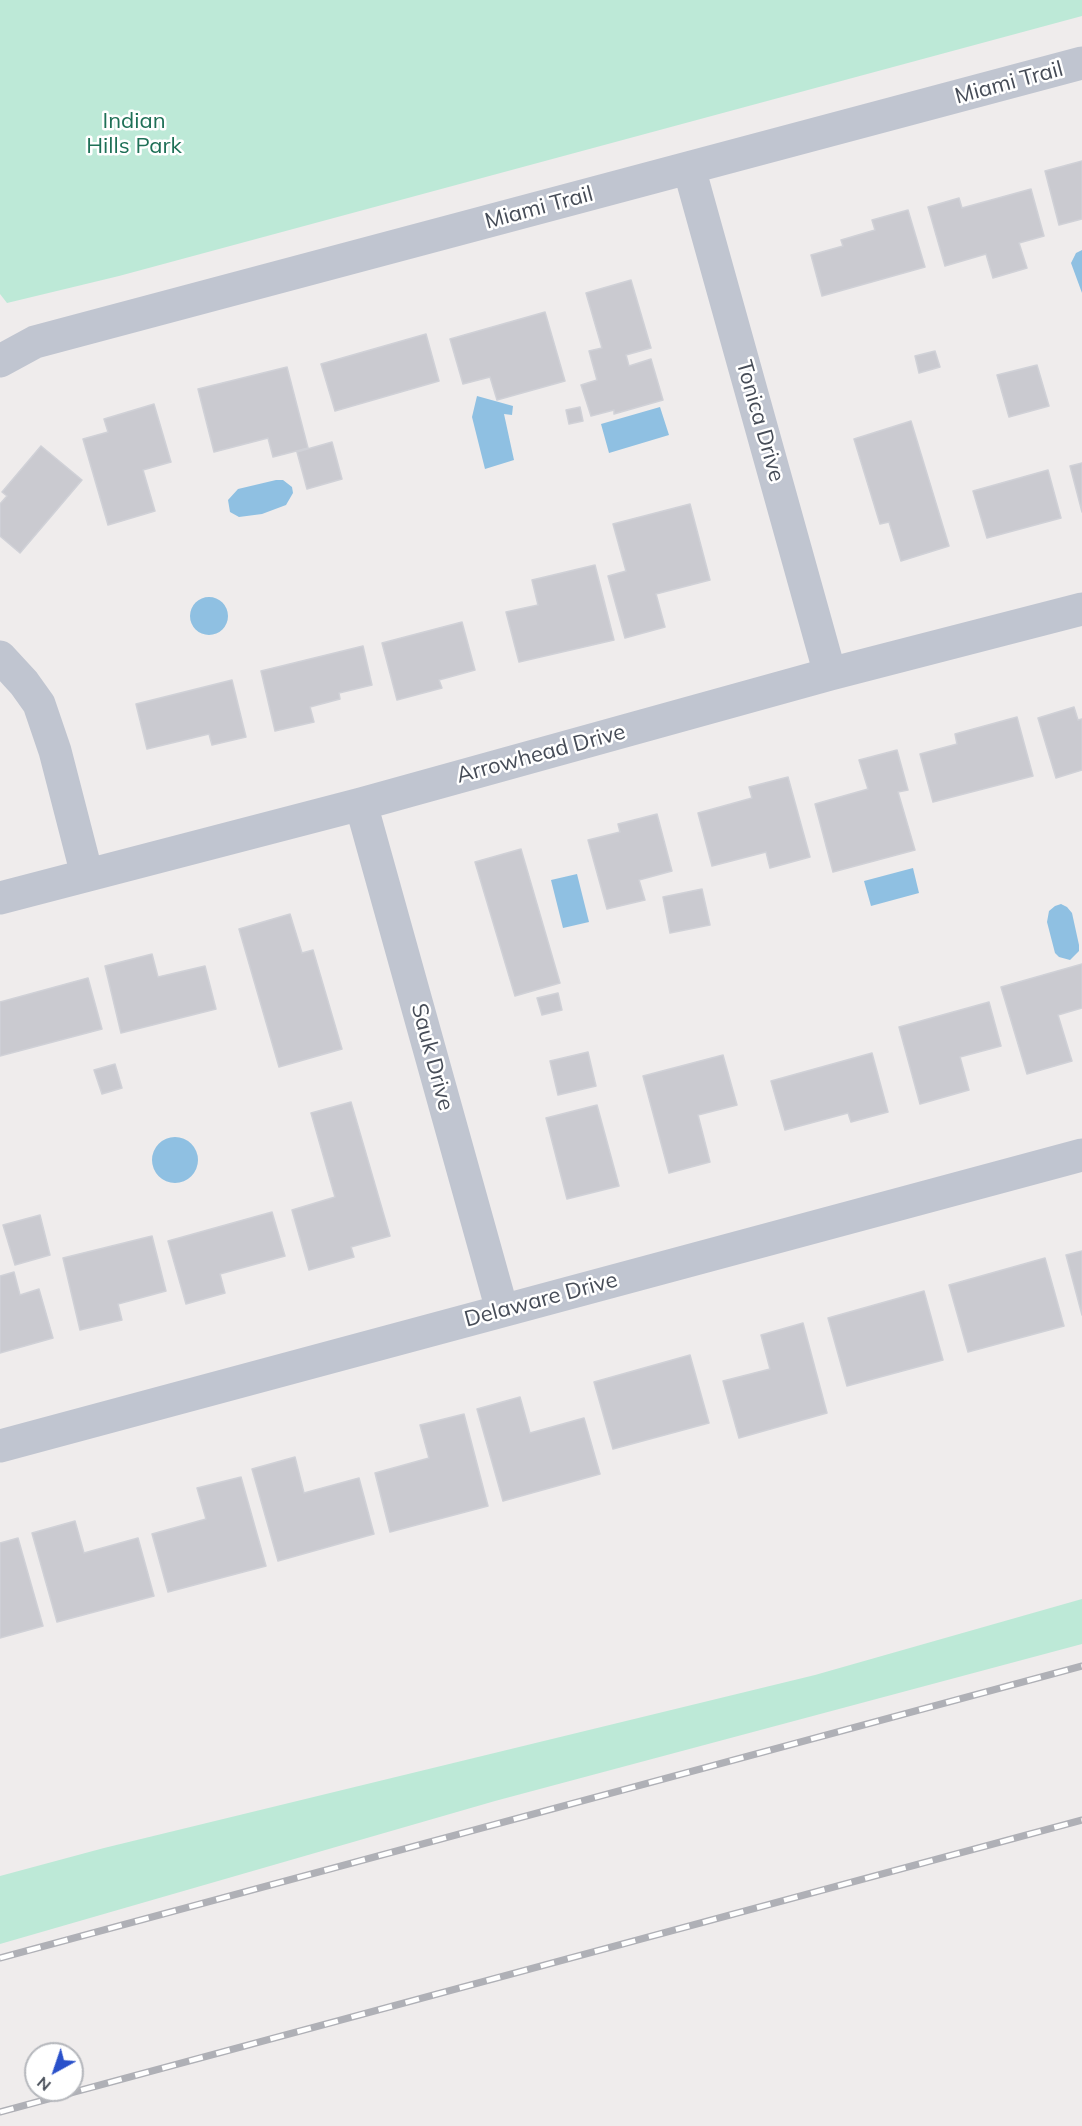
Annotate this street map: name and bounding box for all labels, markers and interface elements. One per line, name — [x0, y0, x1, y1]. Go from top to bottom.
street label: Miami Trail — [952, 56, 1066, 110]
park label: Indian Hills Park — [86, 108, 182, 160]
street label: Miami Trail — [482, 181, 596, 235]
street label: Tonica Drive — [730, 357, 790, 485]
street label: Arrowhead Drive — [454, 719, 628, 789]
street label: Sauk Drive — [405, 1001, 459, 1113]
street label: Delaware Drive — [462, 1267, 620, 1333]
north arrow — [24, 2042, 84, 2102]
text: N — [33, 2073, 55, 2096]

